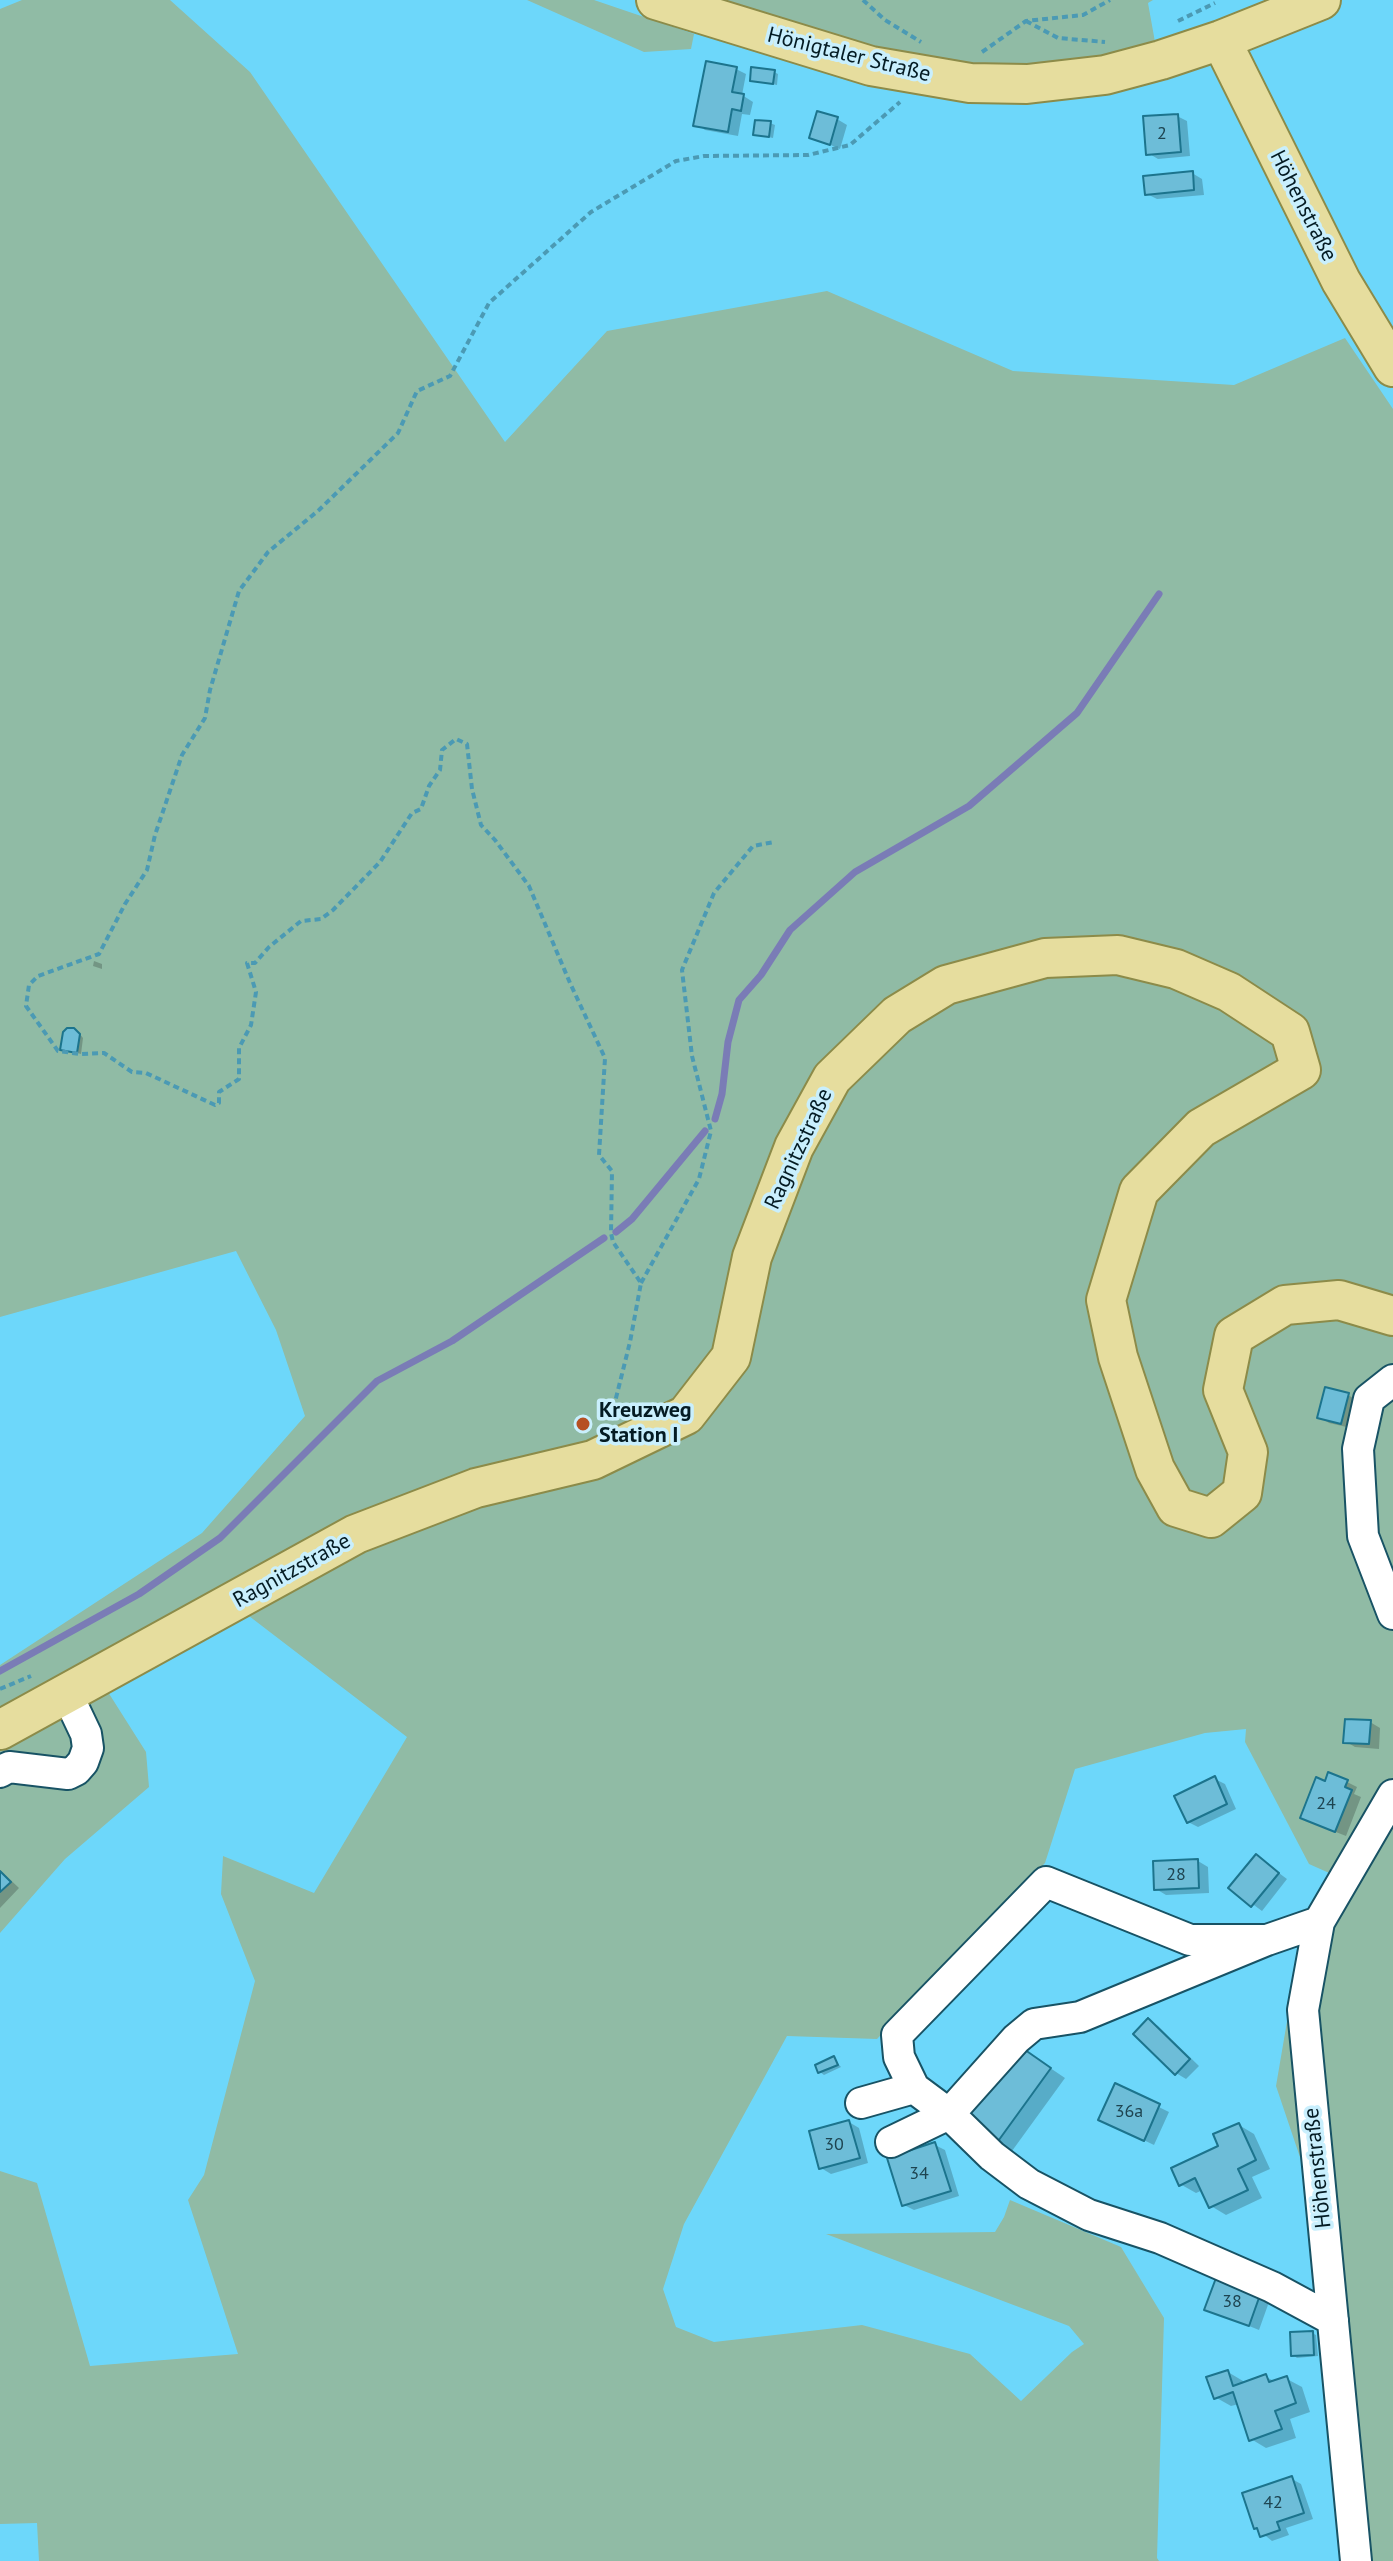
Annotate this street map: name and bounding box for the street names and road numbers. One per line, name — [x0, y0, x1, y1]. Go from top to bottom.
street label: Hönigtaler Straße — [765, 22, 933, 88]
street label: Höhenstraße — [1264, 146, 1342, 266]
street label: Ragnitzstraße — [760, 1084, 838, 1214]
street label: Ragnitzstraße — [229, 1528, 355, 1614]
street label: Höhenstraße — [1299, 2106, 1337, 2230]

